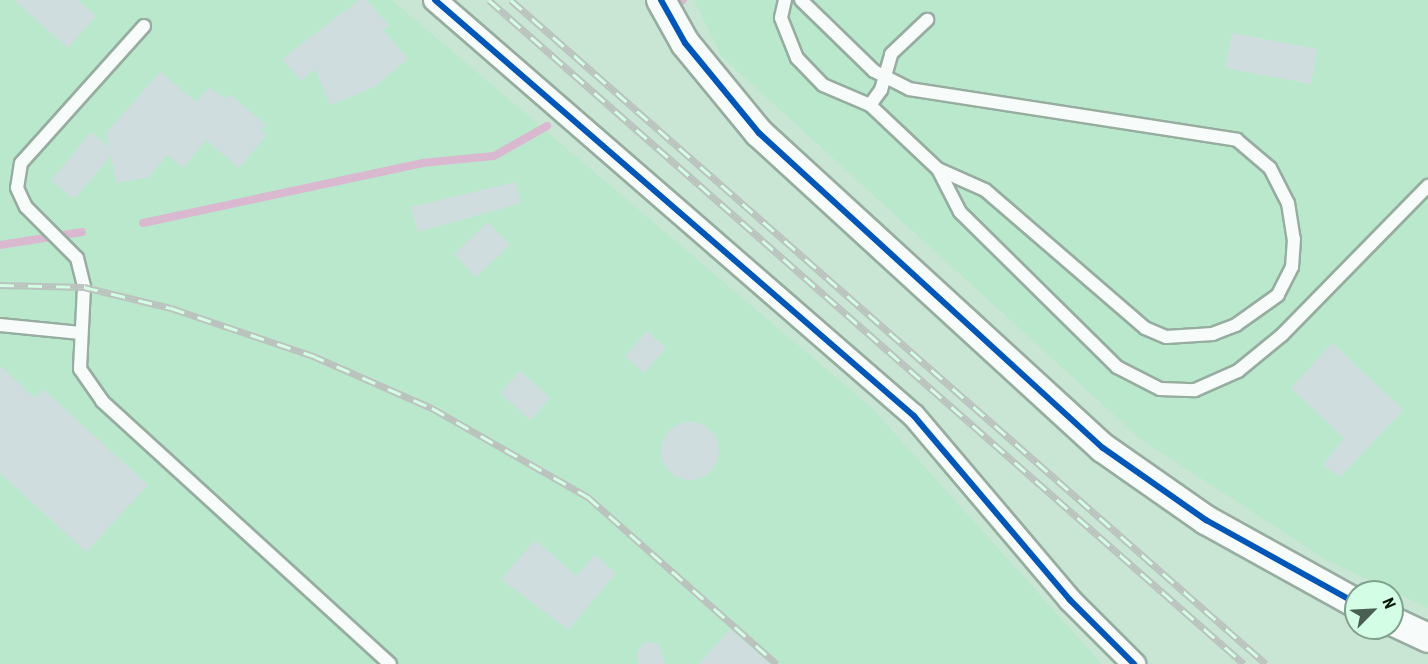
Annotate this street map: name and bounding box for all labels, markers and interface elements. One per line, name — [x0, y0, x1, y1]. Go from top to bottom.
north arrow — [1344, 580, 1404, 640]
text: N — [1378, 595, 1400, 612]

